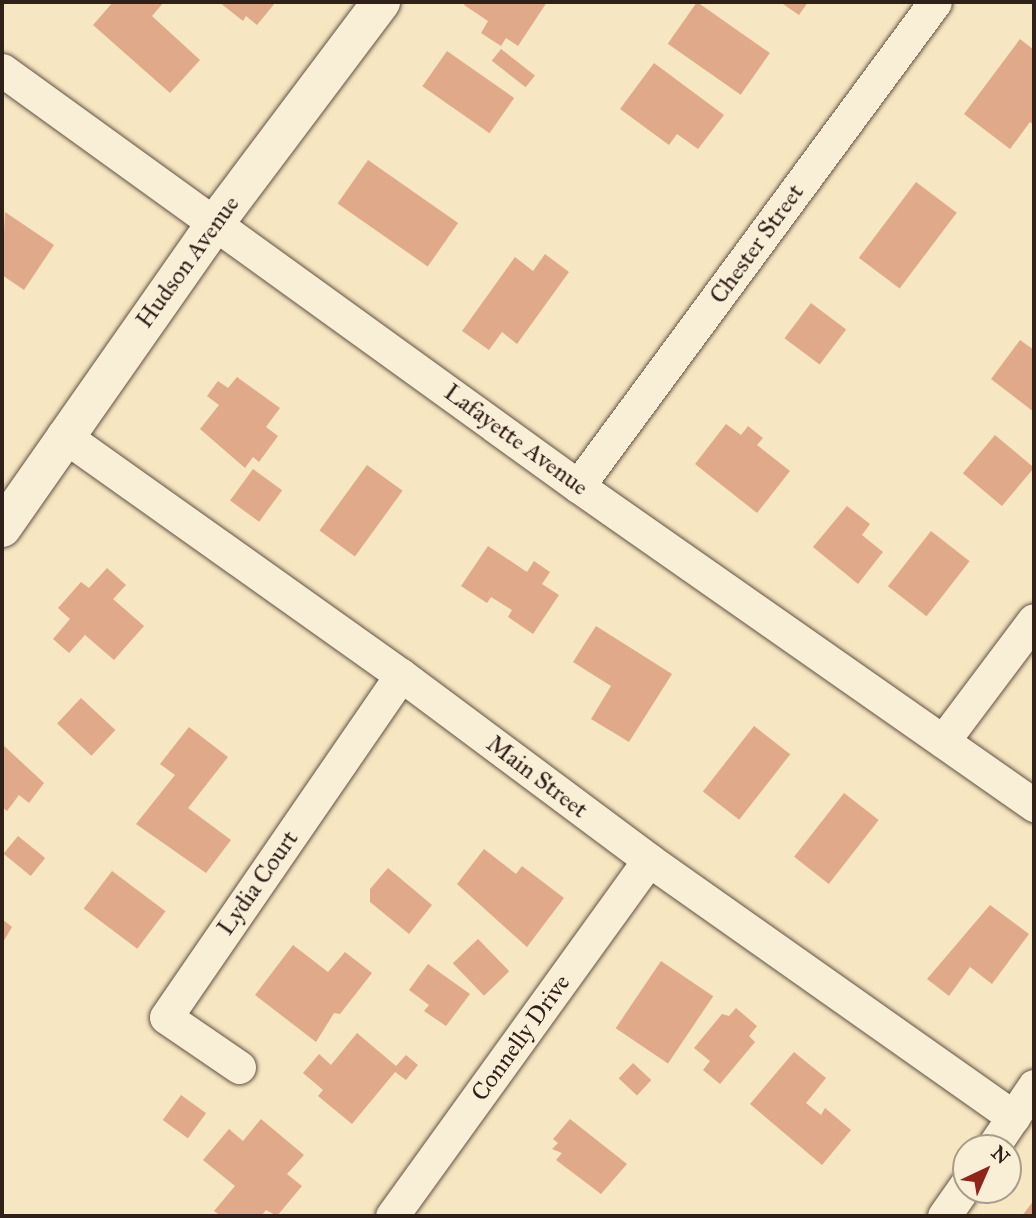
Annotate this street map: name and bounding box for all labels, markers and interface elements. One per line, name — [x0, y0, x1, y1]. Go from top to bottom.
street label: Chester Street — [704, 179, 810, 309]
street label: Hudson Avenue — [130, 190, 246, 334]
street label: Lafayette Avenue — [438, 378, 594, 502]
street label: Main Street — [481, 730, 593, 824]
street label: Lydia Court — [211, 825, 305, 941]
street label: Connelly Drive — [466, 969, 576, 1107]
north arrow — [952, 1134, 1022, 1204]
text: N — [987, 1141, 1014, 1169]

